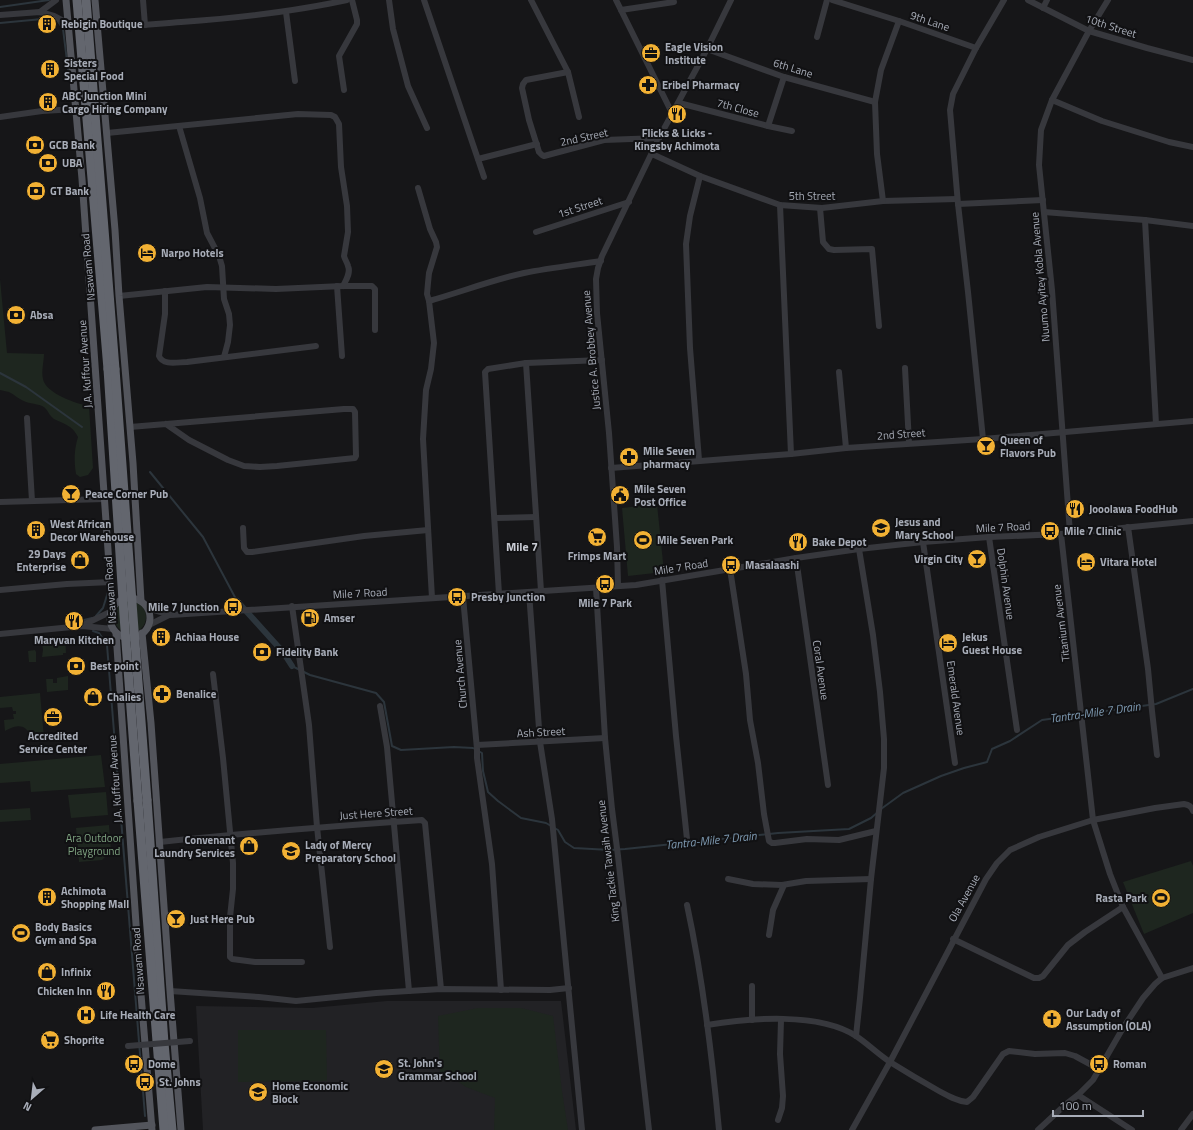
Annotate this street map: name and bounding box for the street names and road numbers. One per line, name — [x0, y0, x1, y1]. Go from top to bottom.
street label: 9th Lane — [908, 7, 952, 35]
street label: 10th Street — [1083, 10, 1139, 42]
street label: 6th Lane — [771, 54, 815, 82]
street label: 7th Close — [715, 95, 761, 121]
street label: 2nd Street — [559, 124, 610, 150]
street label: 5th Street — [789, 188, 835, 204]
street label: 1st Street — [556, 192, 604, 222]
street label: Nuumo Ayitey Kobla Avenue — [1026, 211, 1054, 343]
street label: Nsawam Road — [77, 233, 99, 301]
street label: Justice A. Brobbey Avenue — [578, 289, 604, 410]
street label: J.A. Kuffour Avenue — [74, 319, 96, 409]
street label: 2nd Street — [876, 424, 926, 444]
street label: Mile 7 Road — [975, 518, 1031, 536]
street label: Dolphin Avenue — [993, 547, 1019, 621]
street label: Mile 7 Road — [653, 555, 709, 579]
street label: Nsawam Road — [100, 556, 120, 624]
street label: Titanium Avenue — [1048, 583, 1074, 663]
street label: Mile 7 Road — [332, 584, 388, 602]
street label: Church Avenue — [449, 639, 471, 709]
street label: Coral Avenue — [809, 639, 833, 701]
street label: Emerald Avenue — [943, 660, 969, 737]
street label: Ash Street — [516, 723, 566, 741]
street label: J.A. Kuffour Avenue — [104, 734, 126, 824]
street label: King Tackie Tawaih Avenue — [593, 799, 623, 923]
street label: Just Here Street — [339, 802, 413, 824]
street label: Ola Avenue — [944, 871, 984, 925]
street label: Nsawam Road — [128, 927, 148, 995]

